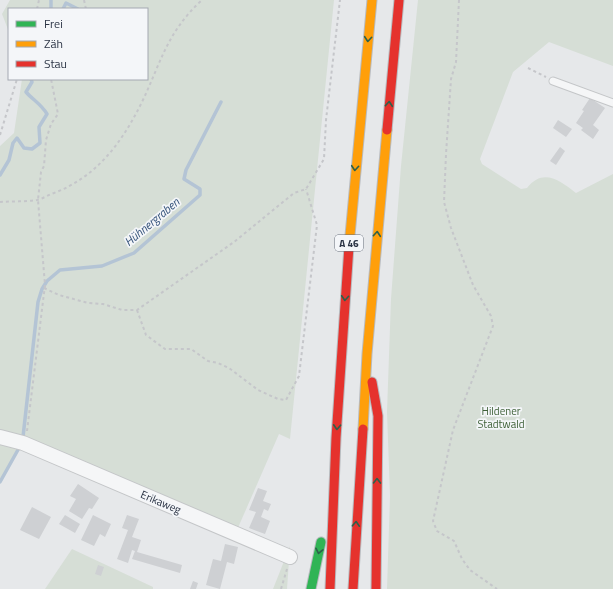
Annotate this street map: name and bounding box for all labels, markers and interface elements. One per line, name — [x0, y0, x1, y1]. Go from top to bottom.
legend — [8, 8, 148, 80]
text: Frei — [44, 14, 63, 33]
text: Zäh — [44, 34, 63, 53]
one-way arrow — [364, 36, 373, 42]
text: Stau — [44, 54, 67, 73]
one-way arrow — [384, 101, 393, 107]
one-way arrow — [351, 165, 360, 171]
water label: Hühnergraben — [120, 192, 184, 251]
one-way arrow — [372, 231, 381, 237]
road number: A 46 — [335, 235, 363, 251]
one-way arrow — [341, 295, 350, 301]
park label: Hildener Stadtwald — [477, 403, 525, 432]
one-way arrow — [333, 424, 341, 430]
one-way arrow — [373, 478, 381, 484]
street label: Erikaweg — [138, 486, 184, 518]
one-way arrow — [351, 521, 360, 527]
one-way arrow — [316, 548, 324, 555]

